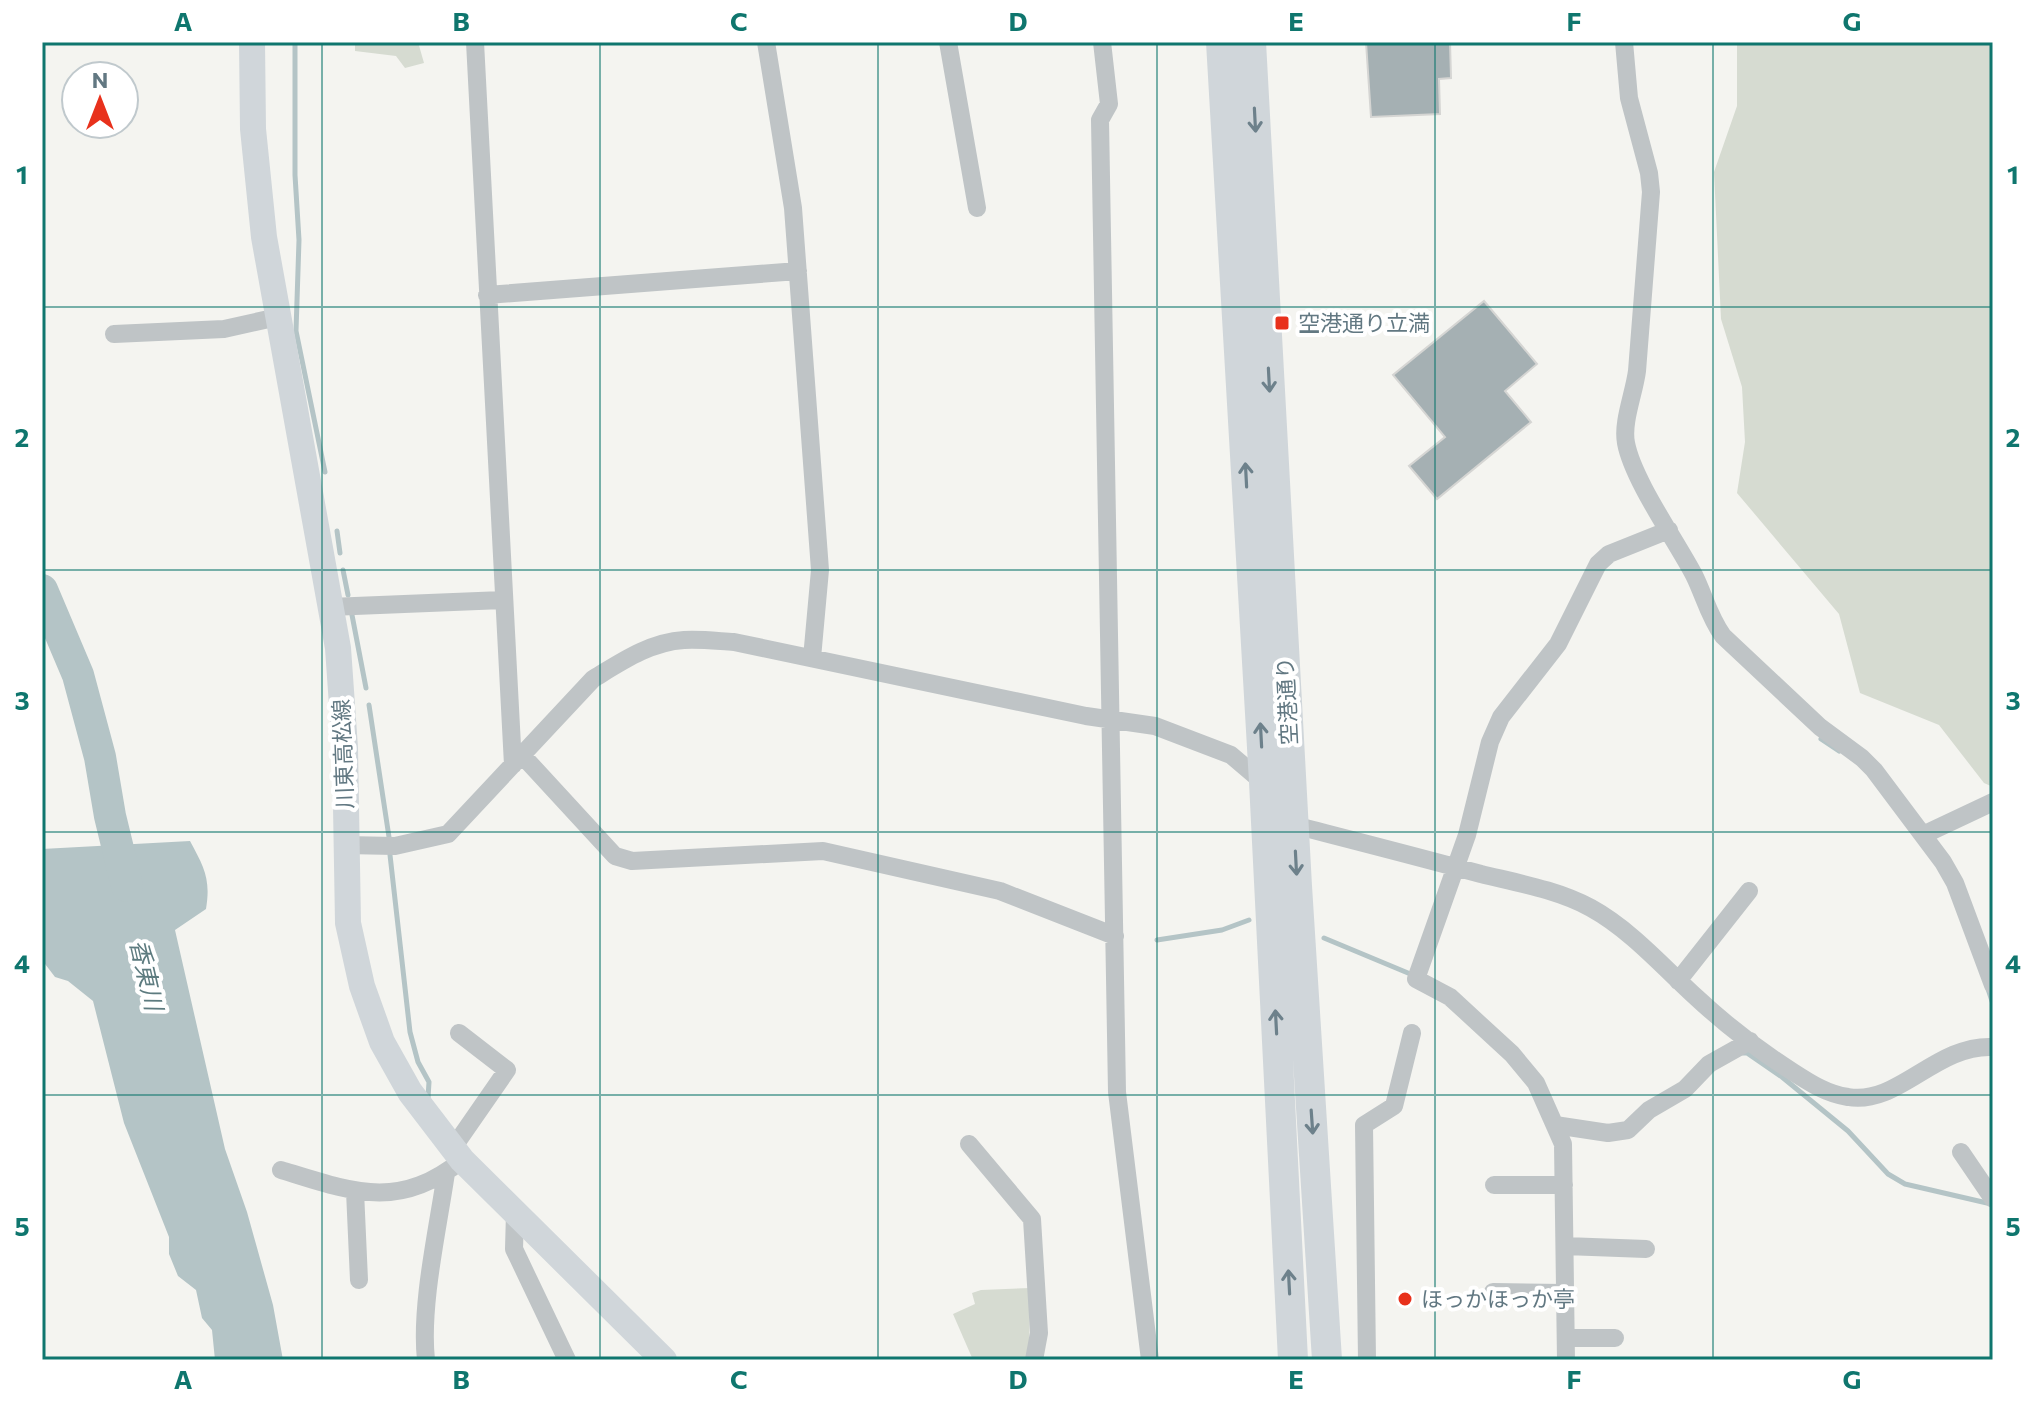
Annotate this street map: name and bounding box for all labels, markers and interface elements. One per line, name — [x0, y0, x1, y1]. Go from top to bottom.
text: A — [174, 5, 193, 36]
text: B — [452, 5, 470, 36]
text: C — [730, 5, 748, 36]
text: D — [1008, 5, 1028, 36]
text: E — [1288, 5, 1304, 36]
text: F — [1566, 5, 1582, 36]
text: G — [1843, 5, 1861, 36]
north arrow — [60, 60, 140, 140]
text: N — [92, 66, 108, 93]
one-way arrow — [1248, 106, 1263, 133]
text: 1 — [16, 158, 28, 189]
text: 1 — [2007, 158, 2019, 189]
place label: 空港通り立満 — [1298, 309, 1430, 336]
marker: 空港通り立満 — [1273, 314, 1291, 332]
one-way arrow — [1262, 366, 1277, 392]
text: 2 — [15, 421, 29, 452]
text: 2 — [2006, 421, 2020, 452]
one-way arrow — [1238, 462, 1253, 489]
street label: 空港通り — [1271, 656, 1302, 746]
text: 3 — [14, 684, 30, 715]
text: 3 — [2005, 684, 2021, 715]
street label: 川東高松線 — [327, 699, 358, 809]
one-way arrow — [1253, 722, 1268, 749]
one-way arrow — [1288, 849, 1303, 876]
water label: 香東川 — [125, 936, 170, 1016]
text: 4 — [14, 947, 30, 978]
text: 4 — [2005, 947, 2021, 978]
one-way arrow — [1268, 1009, 1283, 1036]
one-way arrow — [1305, 1108, 1320, 1135]
text: 5 — [14, 1210, 30, 1241]
text: 5 — [2005, 1210, 2021, 1241]
one-way arrow — [1281, 1269, 1296, 1296]
place label: ほっかほっか亭 — [1421, 1285, 1575, 1312]
marker: ほっかほっか亭 — [1396, 1290, 1414, 1308]
text: A — [174, 1363, 193, 1394]
text: B — [452, 1363, 470, 1394]
text: C — [730, 1363, 748, 1394]
text: D — [1008, 1363, 1028, 1394]
text: E — [1288, 1363, 1304, 1394]
text: F — [1566, 1363, 1582, 1394]
text: G — [1843, 1363, 1861, 1394]

